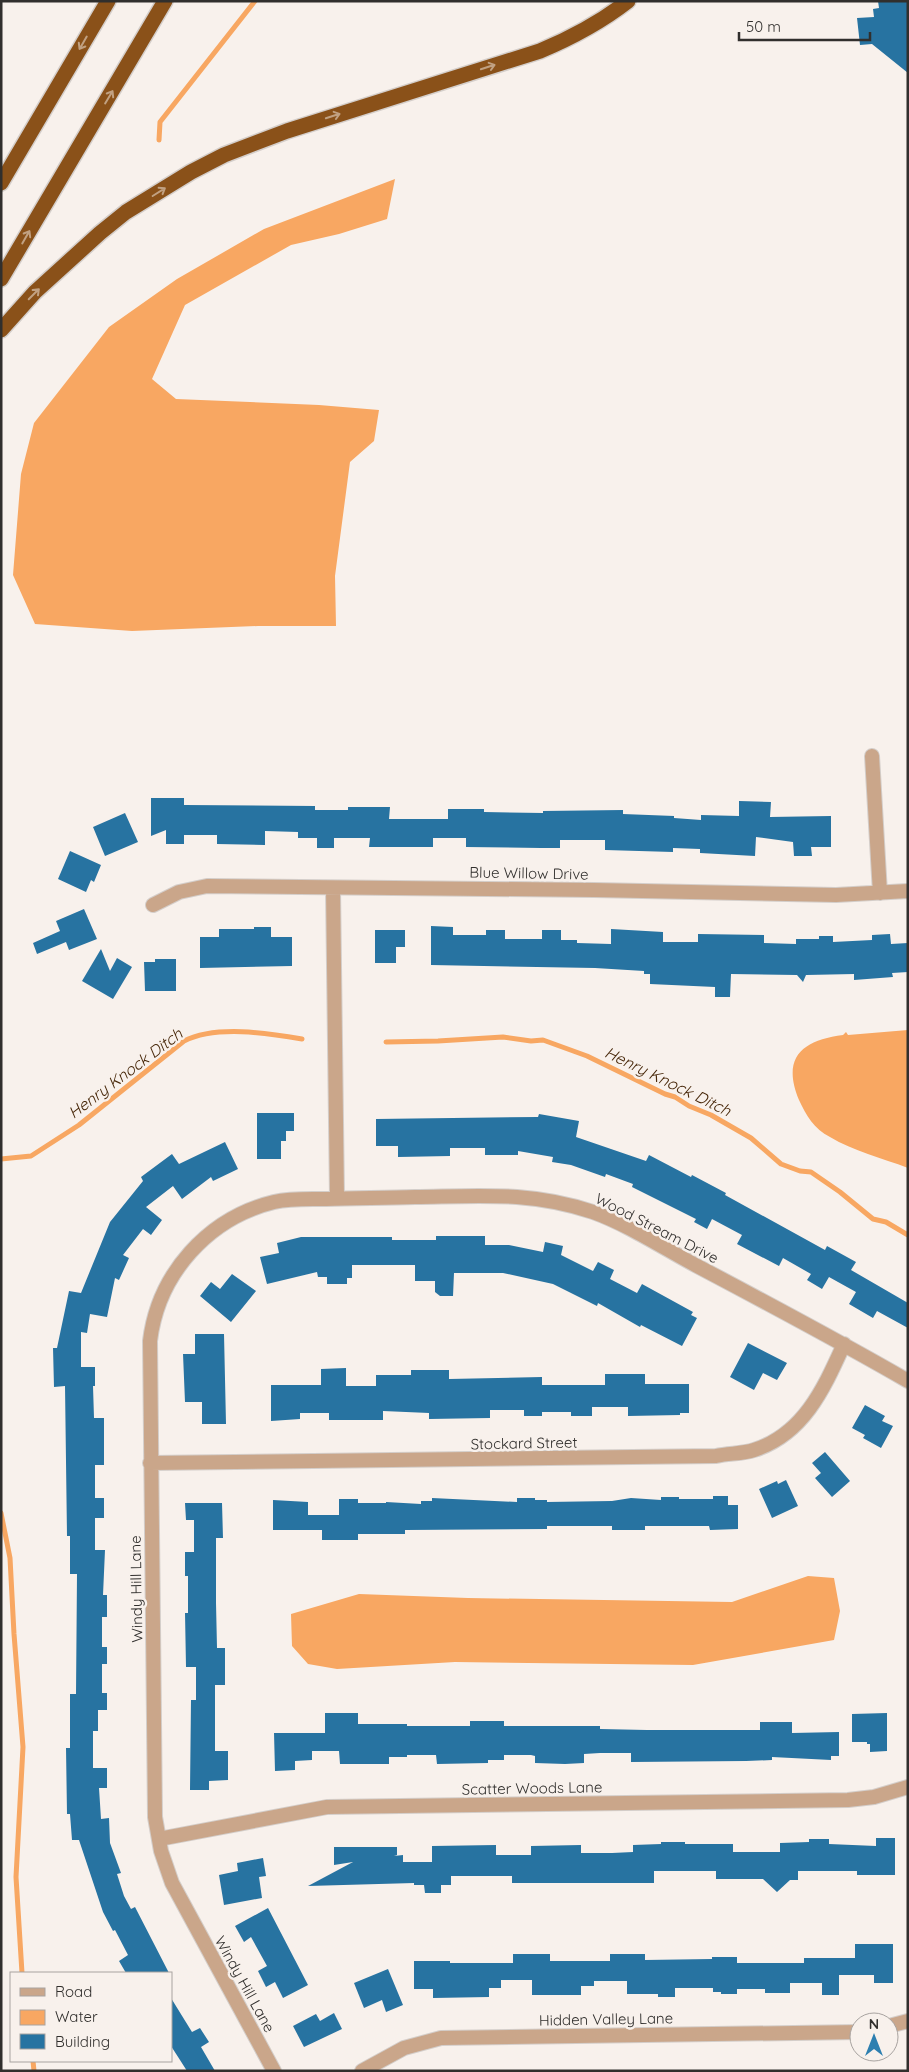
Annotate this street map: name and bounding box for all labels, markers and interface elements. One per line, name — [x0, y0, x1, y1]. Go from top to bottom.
scale bar — [739, 10, 870, 42]
text: 50 m — [746, 17, 781, 36]
one-way arrow — [78, 36, 88, 51]
one-way arrow — [480, 62, 495, 71]
one-way arrow — [104, 91, 114, 105]
one-way arrow — [325, 111, 341, 121]
one-way arrow — [152, 186, 166, 196]
one-way arrow — [21, 230, 31, 245]
one-way arrow — [27, 288, 40, 300]
street label: Blue Willow Drive — [469, 862, 589, 884]
water label: Henry Knock Ditch — [64, 1023, 187, 1122]
water label: Henry Knock Ditch — [602, 1042, 735, 1121]
street label: Wood Stream Drive — [592, 1189, 722, 1267]
street label: Stockard Street — [470, 1433, 578, 1453]
street label: Windy Hill Lane — [126, 1535, 146, 1643]
street label: Scatter Woods Lane — [462, 1777, 602, 1799]
street label: Windy Hill Lane — [211, 1932, 279, 2036]
legend — [10, 1972, 172, 2062]
text: Road — [55, 1982, 92, 2001]
text: Water — [55, 2007, 98, 2026]
street label: Hidden Valley Lane — [539, 2008, 673, 2030]
north arrow — [849, 2012, 899, 2062]
text: N — [869, 2015, 879, 2033]
text: Building — [55, 2032, 110, 2051]

